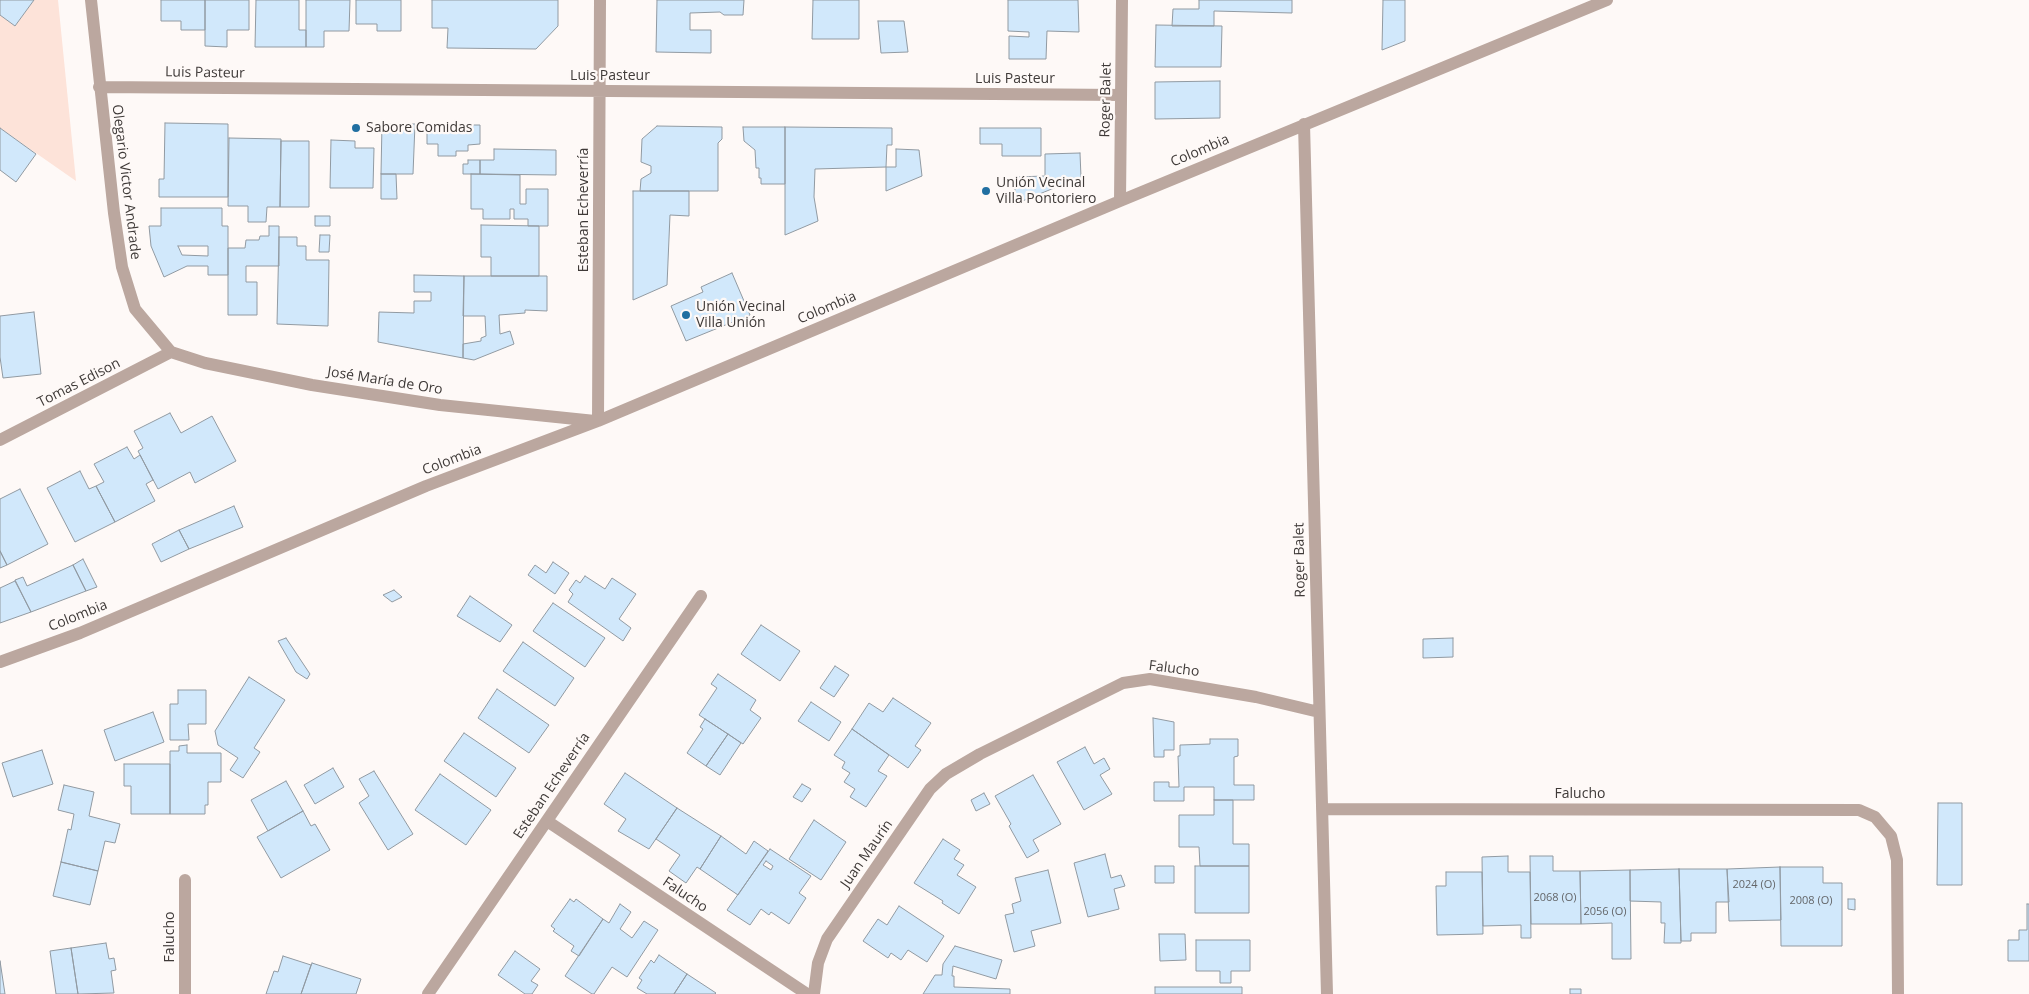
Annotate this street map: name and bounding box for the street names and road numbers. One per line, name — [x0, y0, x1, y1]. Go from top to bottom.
street label: Roger Balet — [1097, 62, 1115, 138]
street label: Luis Pasteur — [165, 64, 245, 82]
street label: Luis Pasteur — [570, 68, 650, 84]
street label: Luis Pasteur — [975, 71, 1055, 87]
street label: Olegario Victor Andrade — [108, 103, 144, 261]
street label: Colombia — [1168, 131, 1232, 171]
street label: Esteban Echeverría — [576, 148, 592, 272]
street label: Colombia — [795, 288, 859, 328]
street label: Tomas Edison — [35, 355, 123, 411]
street label: José María de Oro — [326, 364, 444, 398]
street label: Colombia — [420, 441, 484, 479]
street label: Roger Balet — [1291, 522, 1309, 598]
street label: Colombia — [46, 597, 110, 635]
street label: Falucho — [1148, 658, 1200, 680]
street label: Esteban Echeverría — [510, 730, 594, 842]
street label: Falucho — [1555, 786, 1605, 802]
street label: Juan Maurín — [837, 817, 897, 891]
street label: Falucho — [659, 874, 711, 916]
street label: Falucho — [162, 912, 178, 962]

